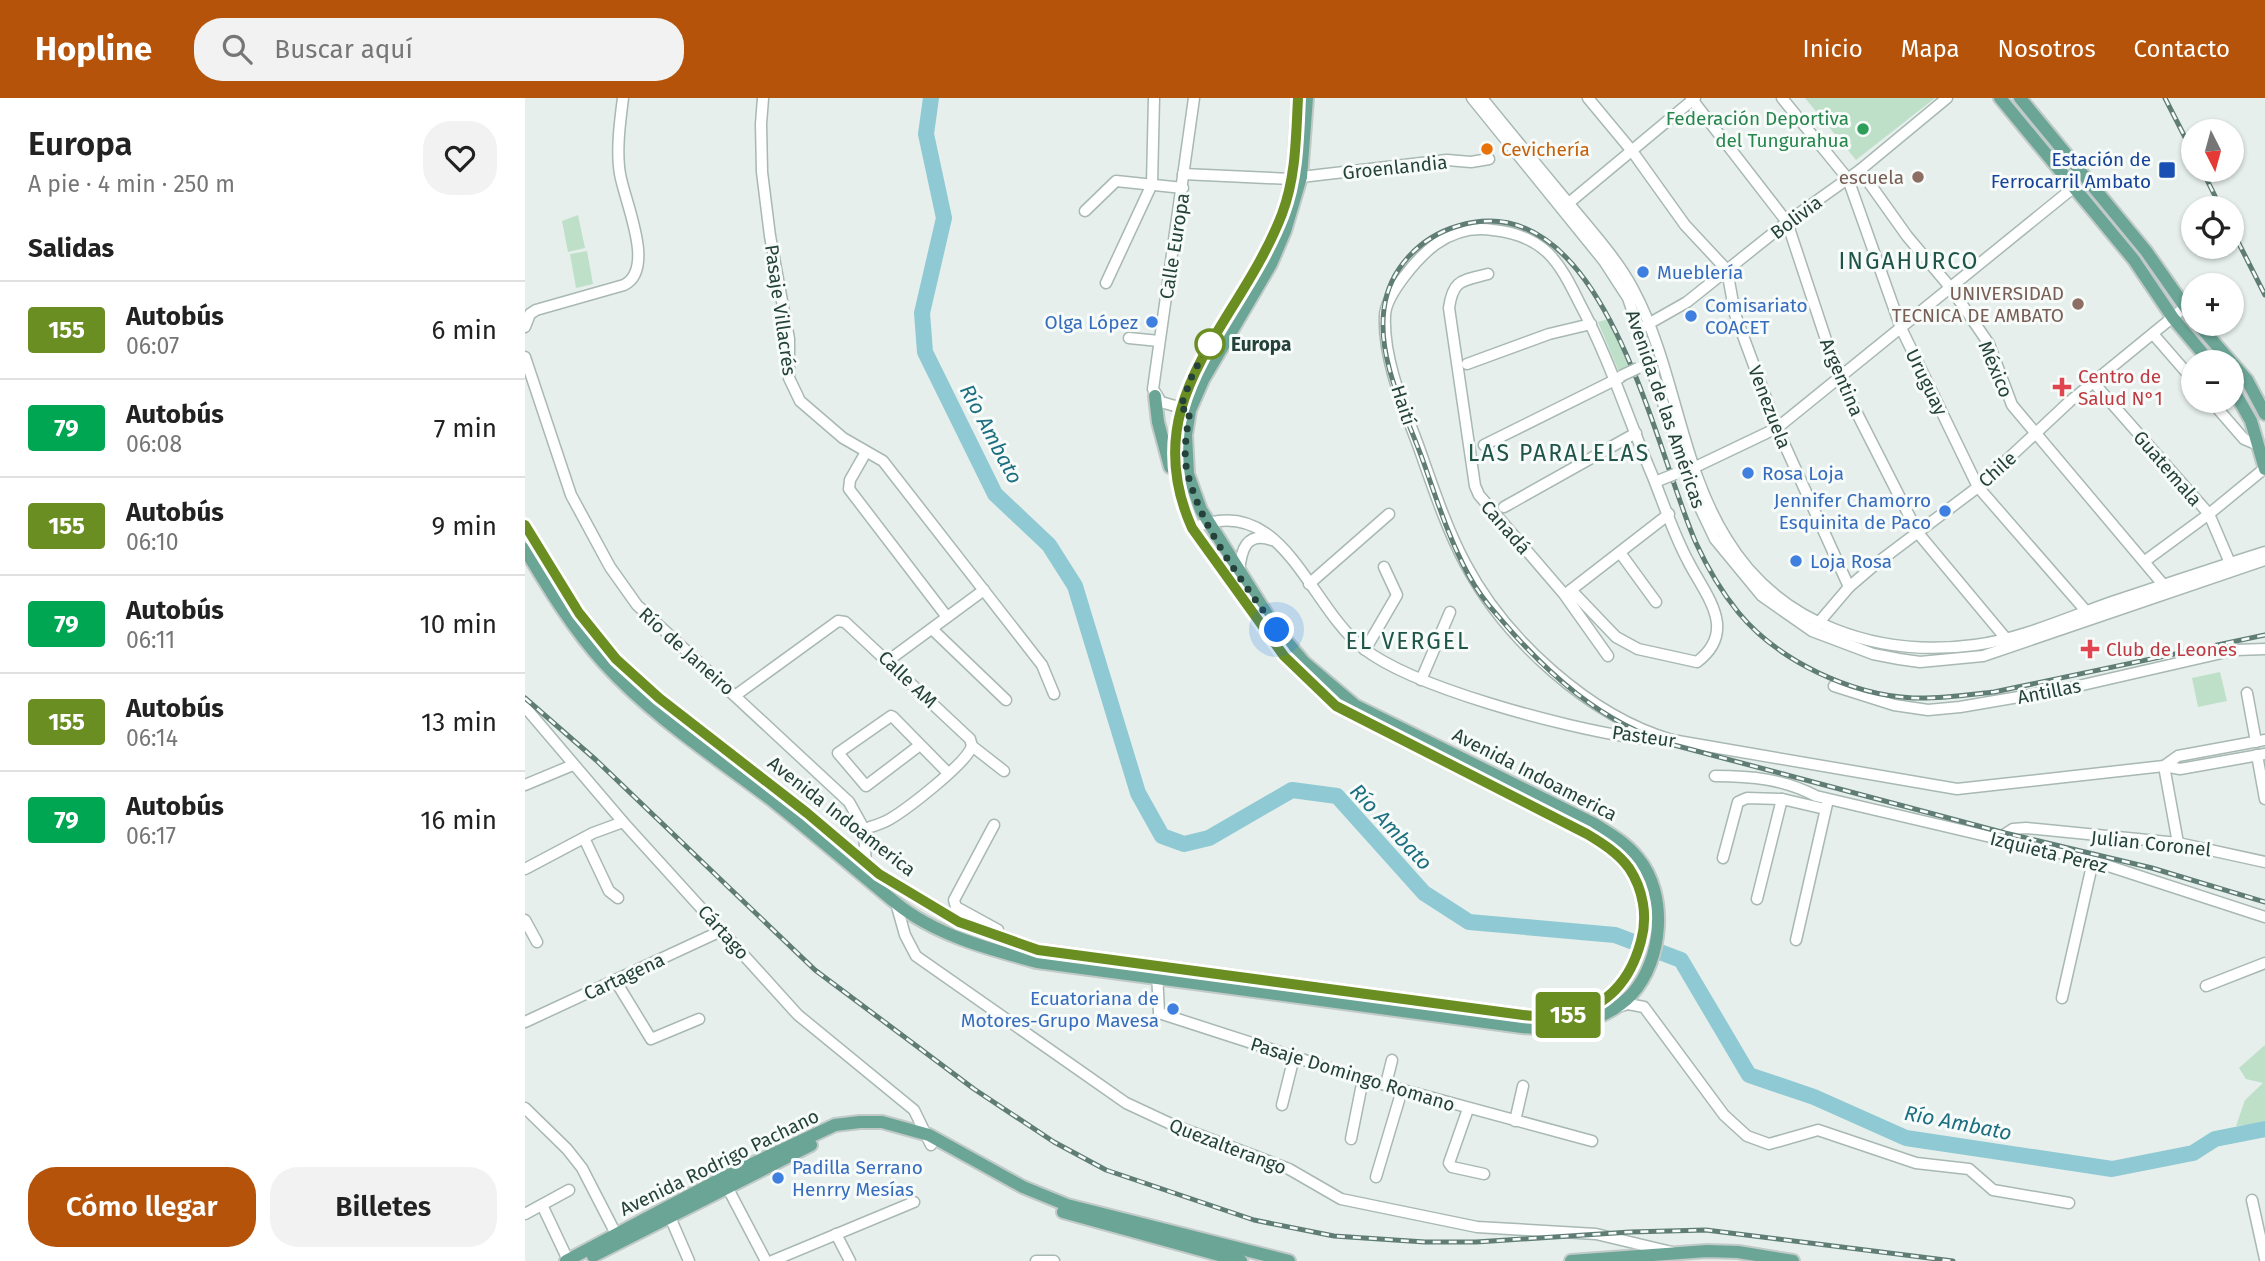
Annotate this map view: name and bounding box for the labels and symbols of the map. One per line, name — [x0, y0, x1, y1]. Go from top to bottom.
place label: Federación Deportiva del Tungurahua — [1666, 107, 1849, 152]
north arrow — [2181, 119, 2243, 182]
marker: Federación Deportiva del Tungurahua — [1855, 121, 1871, 137]
place label: Cevichería — [1501, 138, 1590, 161]
marker: Cevichería — [1479, 141, 1495, 157]
place label: Estación de Ferrocarril Ambato — [1991, 148, 2151, 193]
street label: Groenlandia — [1341, 151, 1449, 184]
marker: Estación de Ferrocarril Ambato — [2157, 160, 2177, 180]
place label: escuela — [1839, 166, 1904, 189]
marker: escuela — [1910, 169, 1926, 185]
street label: Calle Europa — [1155, 191, 1194, 301]
street label: Bolivia — [1766, 191, 1827, 244]
street label: Pasaje Villacrés — [760, 243, 801, 377]
district label: INGAHURCO — [1838, 247, 1980, 275]
place label: Mueblería — [1657, 261, 1743, 284]
marker: Mueblería — [1635, 264, 1651, 280]
place label: UNIVERSIDAD TECNICA DE AMBATO — [1892, 282, 2064, 327]
place label: Comisariato COACET — [1705, 294, 1808, 339]
marker: UNIVERSIDAD TECNICA DE AMBATO — [2070, 296, 2086, 312]
street label: Avenida de las Américas — [1621, 307, 1710, 511]
marker: Comisariato COACET — [1683, 308, 1699, 324]
place label: Olga López — [1045, 311, 1138, 334]
marker: Olga López — [1144, 314, 1160, 330]
marker: Europa — [1195, 329, 1225, 359]
place label: Europa — [1231, 333, 1291, 356]
street label: Argentina — [1815, 335, 1868, 420]
street label: México — [1973, 337, 2018, 401]
street label: Uruguay — [1901, 345, 1953, 420]
street label: Venezuela — [1743, 362, 1796, 452]
place label: Centro de Salud N°1 — [2078, 365, 2163, 410]
marker: Centro de Salud N°1 — [2052, 377, 2072, 397]
water label: Río Ambato — [954, 380, 1028, 488]
street label: Haití — [1386, 382, 1421, 428]
street label: Guatemala — [2129, 426, 2207, 511]
district label: LAS PARALELAS — [1468, 439, 1650, 467]
street label: Chile — [1974, 447, 2021, 492]
place label: Rosa Loja — [1762, 462, 1844, 485]
marker: Rosa Loja — [1740, 465, 1756, 481]
place label: Jennifer Chamorro Esquinita de Paco — [1774, 489, 1931, 534]
street label: Canadá — [1476, 496, 1535, 559]
marker: Jennifer Chamorro Esquinita de Paco — [1937, 503, 1953, 519]
place label: Loja Rosa — [1810, 550, 1892, 573]
marker: Loja Rosa — [1788, 553, 1804, 569]
street label: Río de Janeiro — [634, 602, 739, 700]
your location — [1259, 612, 1294, 647]
district label: EL VERGEL — [1346, 627, 1470, 655]
place label: Club de Leones — [2106, 638, 2237, 661]
marker: Club de Leones — [2080, 639, 2100, 659]
street label: Calle AM — [874, 646, 942, 713]
street label: Antillas — [2015, 674, 2083, 709]
street label: Pasteur — [1610, 721, 1678, 752]
street label: Avenida Indoamerica — [1449, 723, 1621, 826]
street label: Avenida Indoamerica — [763, 751, 920, 881]
water label: Río Ambato — [1344, 778, 1438, 876]
street label: Julian Coronel — [2090, 826, 2213, 861]
street label: Izquieta Perez — [1988, 827, 2110, 878]
street label: Cártago — [693, 900, 754, 964]
street label: Cartagena — [580, 948, 668, 1005]
place label: Ecuatoriana de Motores-Grupo Mavesa — [961, 987, 1159, 1032]
line badge: 155 — [1528, 992, 1608, 1038]
marker: Ecuatoriana de Motores-Grupo Mavesa — [1165, 1001, 1181, 1017]
street label: Pasaje Domingo Romano — [1248, 1032, 1458, 1117]
water label: Río Ambato — [1902, 1100, 2014, 1146]
street label: Avenida Rodrigo Pachano — [616, 1104, 823, 1221]
street label: Quezalterango — [1166, 1114, 1290, 1179]
place label: Padilla Serrano Henrry Mesías — [792, 1156, 923, 1201]
marker: Padilla Serrano Henrry Mesías — [770, 1170, 786, 1186]

